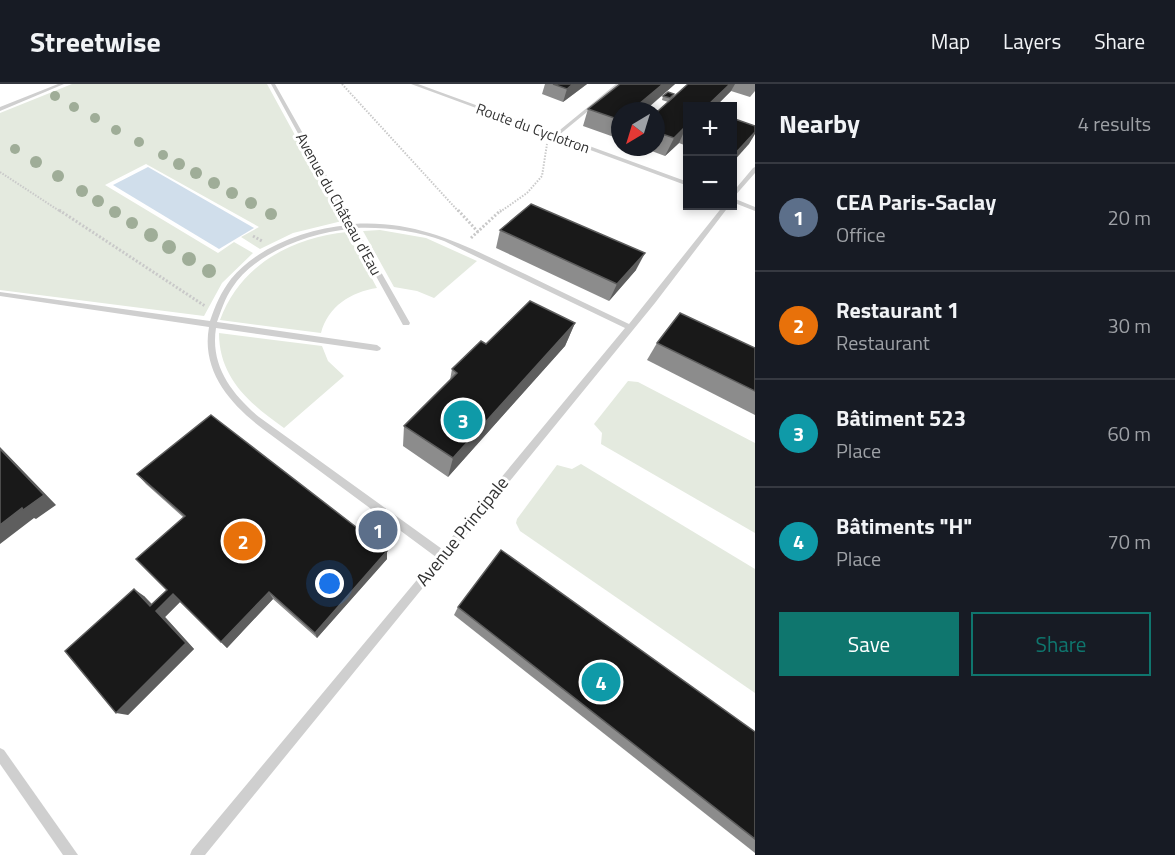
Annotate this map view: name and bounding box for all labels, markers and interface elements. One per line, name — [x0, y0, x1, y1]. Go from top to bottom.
text: Streetwise — [30, 20, 161, 63]
text: Map — [931, 25, 970, 57]
text: Layers — [1003, 25, 1061, 57]
text: Share — [1094, 25, 1145, 57]
street label: Route du Cyclotron — [473, 97, 593, 159]
north arrow — [611, 102, 665, 156]
map controls — [683, 102, 737, 210]
button: + — [683, 102, 737, 156]
text: Nearby — [779, 104, 860, 143]
text: 4 results — [1078, 108, 1151, 139]
street label: Avenue du Château d'Eau — [290, 129, 388, 279]
button: − — [683, 156, 737, 210]
text: CEA Paris-Saclay — [836, 185, 996, 219]
text: 1 — [793, 202, 804, 233]
text: 20 m — [1107, 202, 1151, 233]
text: Office — [836, 219, 886, 250]
text: Restaurant 1 — [836, 293, 959, 327]
text: 2 — [793, 310, 804, 341]
text: 30 m — [1107, 310, 1151, 341]
text: Restaurant — [836, 327, 930, 358]
pin: 3 — [444, 398, 482, 442]
text: Bâtiment 523 — [836, 401, 966, 435]
text: 3 — [793, 418, 804, 449]
text: 60 m — [1107, 418, 1151, 449]
text: Place — [836, 435, 881, 466]
street label: Avenue Principale — [409, 470, 515, 592]
pin: 1 — [358, 508, 398, 552]
text: Bâtiments "H" — [836, 509, 972, 543]
pin: 2 — [224, 518, 262, 564]
text: 4 — [793, 526, 804, 557]
text: 70 m — [1107, 526, 1151, 557]
text: Place — [836, 543, 881, 574]
your location — [315, 569, 344, 598]
button: Save — [779, 612, 959, 676]
button: Share — [971, 612, 1151, 676]
pin: 4 — [582, 660, 620, 704]

